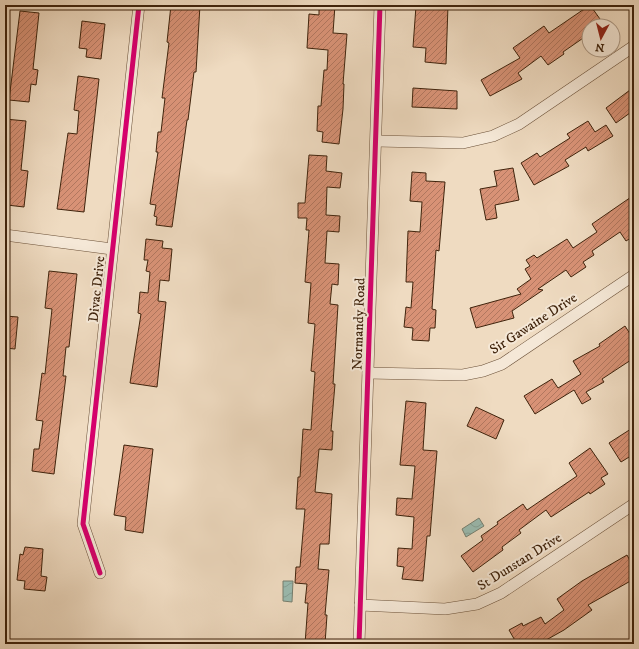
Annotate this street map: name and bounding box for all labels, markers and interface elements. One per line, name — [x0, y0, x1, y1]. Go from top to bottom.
north arrow — [581, 18, 621, 58]
text: N — [595, 39, 605, 54]
street label: Divac Drive — [85, 255, 109, 323]
street label: Normandy Road — [348, 278, 370, 371]
street label: Sir Gawaine Drive — [486, 289, 581, 359]
street label: St Dunstan Drive — [474, 529, 565, 595]

